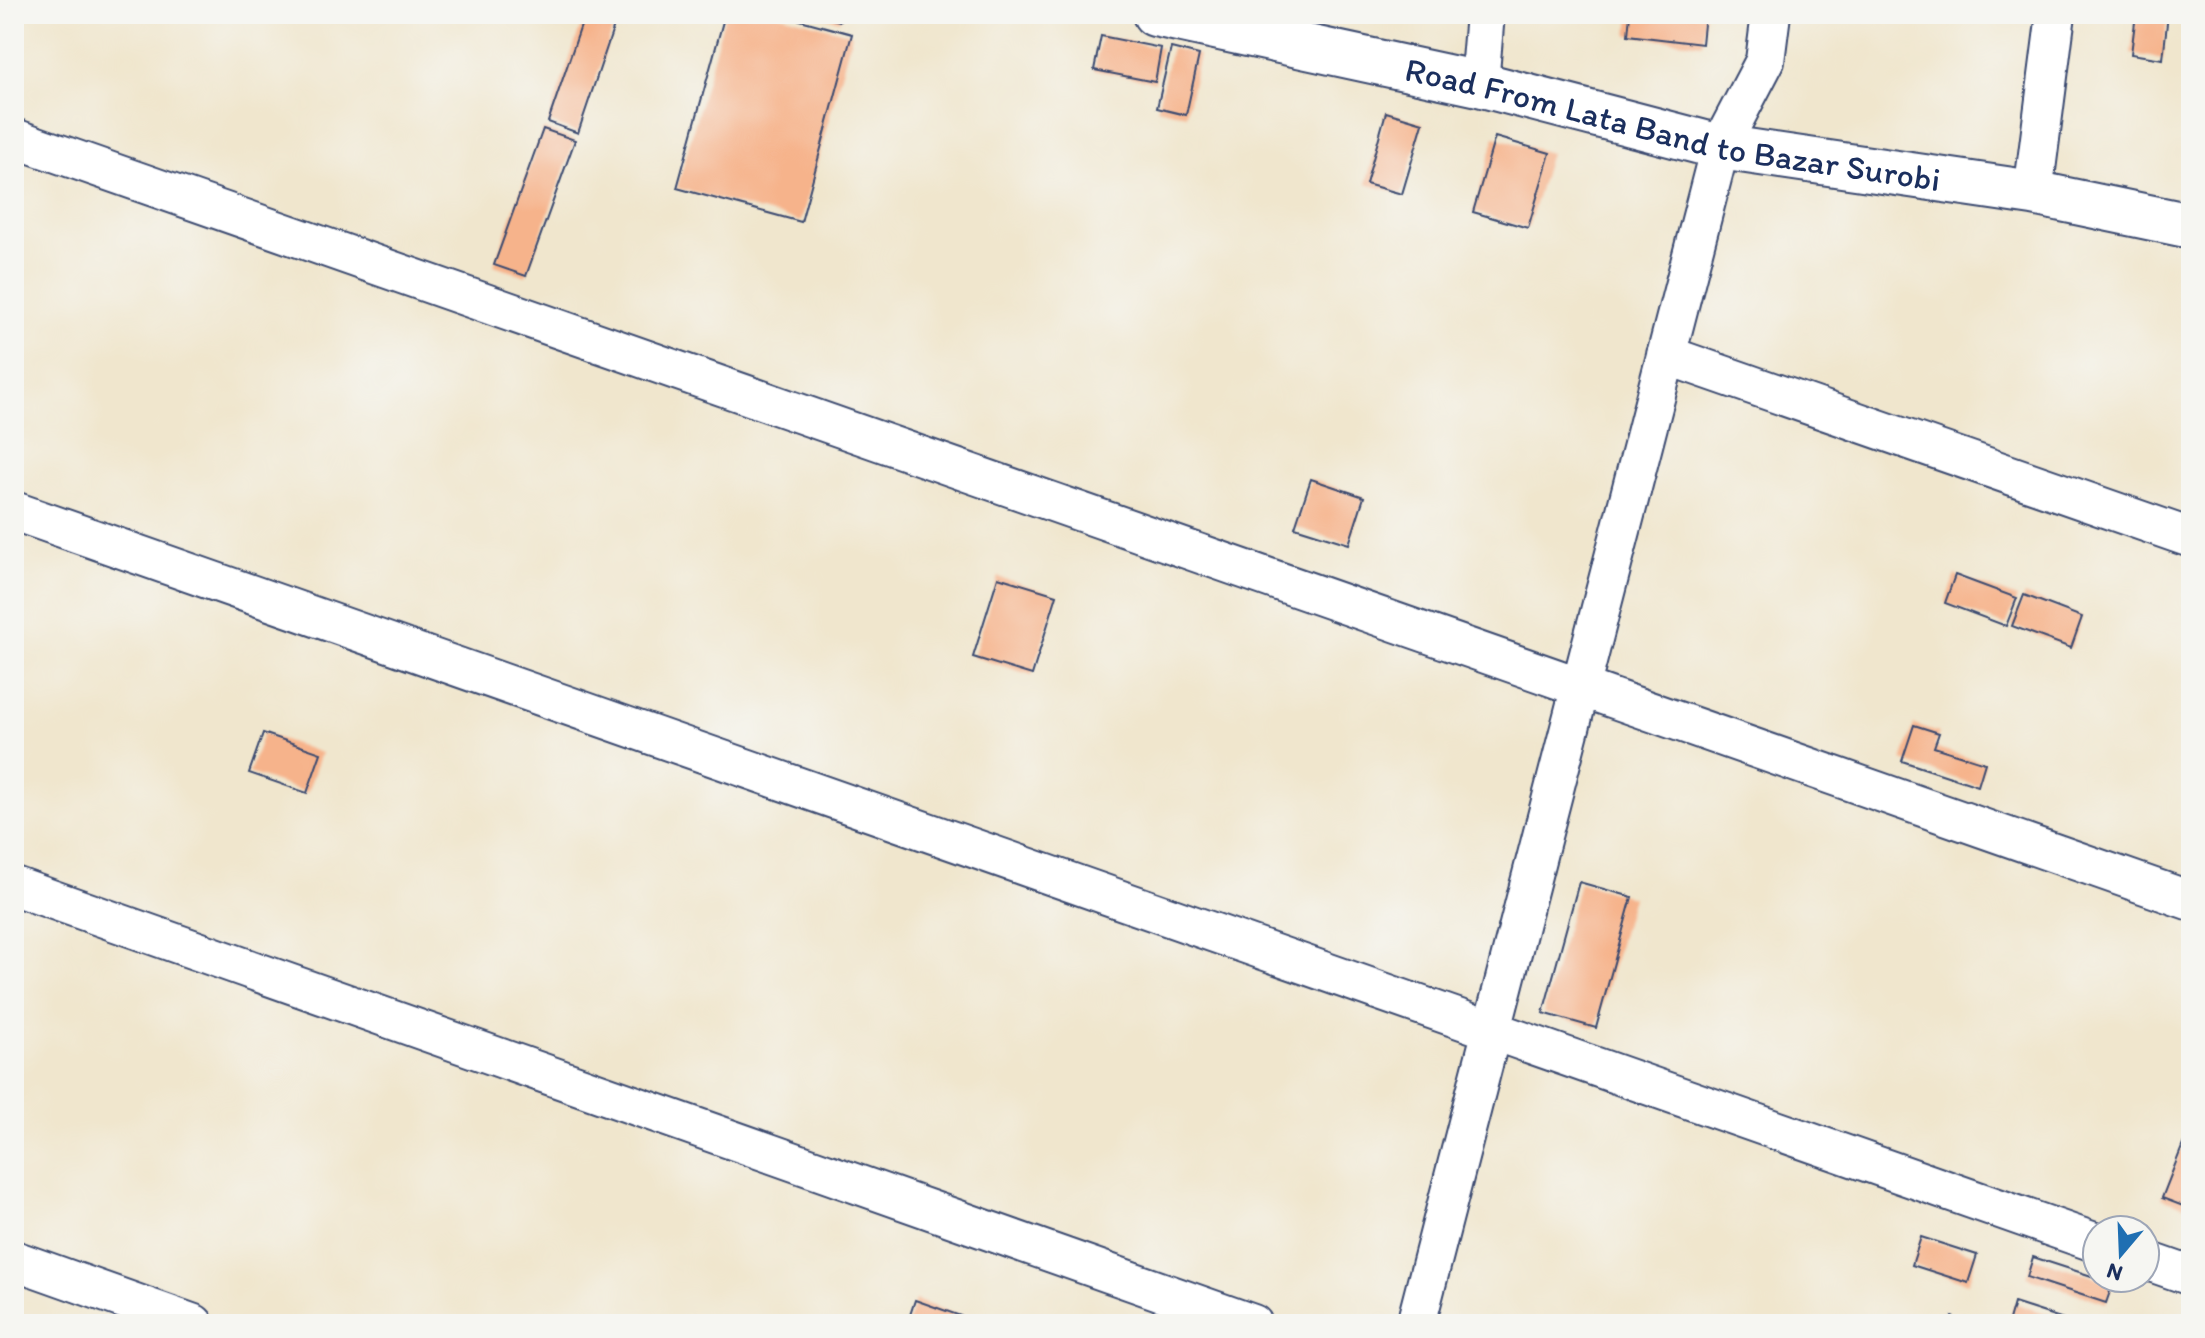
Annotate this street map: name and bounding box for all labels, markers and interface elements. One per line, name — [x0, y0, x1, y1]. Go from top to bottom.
street label: Road From Lata Band to Bazar Surobi — [1402, 48, 1943, 200]
north arrow — [2081, 1214, 2161, 1294]
text: N — [2103, 1257, 2126, 1288]

